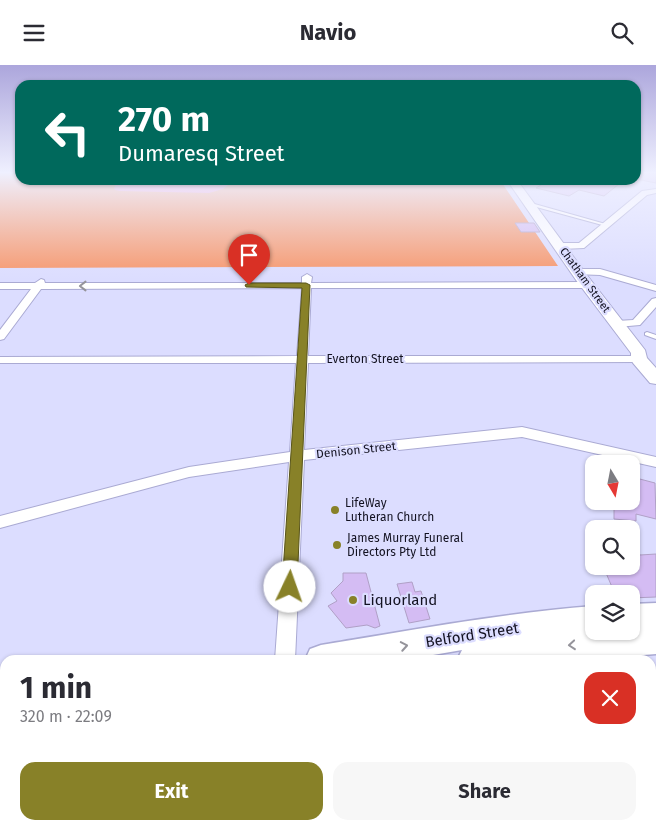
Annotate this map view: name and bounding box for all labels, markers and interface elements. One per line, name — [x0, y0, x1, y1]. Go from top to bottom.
icon: menu — [20, 19, 48, 47]
text: Navio — [300, 19, 356, 46]
icon: search — [608, 19, 636, 47]
text: 270 m — [118, 98, 210, 140]
icon: left — [35, 100, 100, 165]
text: Dumaresq Street — [118, 140, 285, 167]
pin — [228, 234, 270, 285]
icon: arrive — [235, 241, 263, 269]
street label: Chatham Street — [557, 245, 613, 315]
one-way arrow — [79, 281, 87, 291]
street label: Everton Street — [326, 352, 404, 366]
street label: Denison Street — [315, 439, 397, 461]
north arrow — [585, 455, 640, 510]
map controls — [585, 455, 640, 640]
place label: LifeWay Lutheran Church — [345, 496, 434, 524]
marker: LifeWay Lutheran Church — [329, 504, 341, 516]
button: search — [585, 520, 640, 575]
place label: James Murray Funeral Directors Pty Ltd — [347, 531, 464, 559]
marker: James Murray Funeral Directors Pty Ltd — [331, 539, 343, 551]
position arrow — [263, 560, 315, 612]
button: layers — [585, 585, 640, 640]
place label: Liquorland — [363, 591, 437, 609]
marker: Liquorland — [347, 594, 359, 606]
street label: Belford Street — [424, 619, 521, 651]
one-way arrow — [568, 639, 576, 650]
one-way arrow — [400, 641, 408, 652]
text: 1 min — [20, 670, 92, 706]
button: close — [584, 672, 636, 724]
text: 320 m · 22:09 — [20, 707, 112, 726]
button: Exit — [20, 762, 323, 820]
button: Share — [333, 762, 636, 820]

